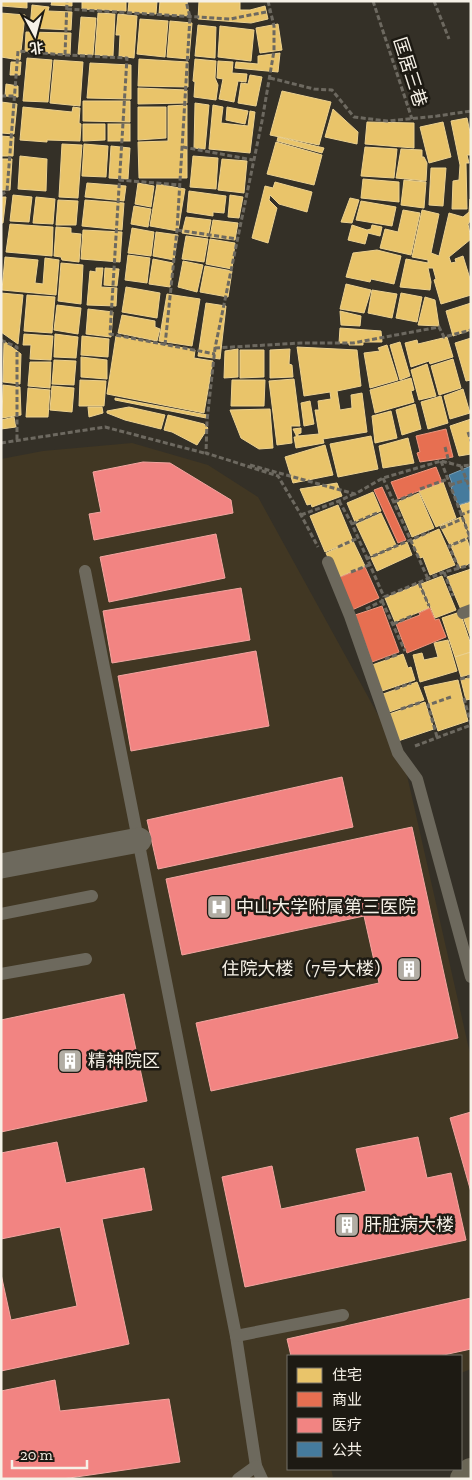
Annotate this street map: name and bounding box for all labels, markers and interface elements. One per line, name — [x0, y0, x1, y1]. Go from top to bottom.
north arrow — [10, 10, 60, 60]
street label: 匡居三巷 — [388, 34, 432, 110]
text: 北 — [29, 38, 45, 57]
hospital icon: 中山大学附属第三医院 — [206, 894, 232, 920]
place label: 中山大学附属第三医院 — [236, 896, 416, 918]
building icon: 住院大楼（7号大楼） — [396, 956, 422, 982]
place label: 住院大楼（7号大楼） — [222, 958, 392, 980]
building icon: 精神院区 — [57, 1048, 83, 1074]
place label: 精神院区 — [88, 1050, 160, 1072]
building icon: 肝脏病大楼 — [334, 1212, 360, 1238]
place label: 肝脏病大楼 — [364, 1214, 454, 1236]
legend — [287, 1355, 462, 1470]
text: 住宅 — [332, 1366, 362, 1384]
text: 商业 — [332, 1391, 362, 1409]
text: 医疗 — [332, 1416, 362, 1434]
scale bar — [12, 1438, 88, 1470]
text: 公共 — [332, 1441, 362, 1459]
text: 20 m — [20, 1446, 53, 1464]

